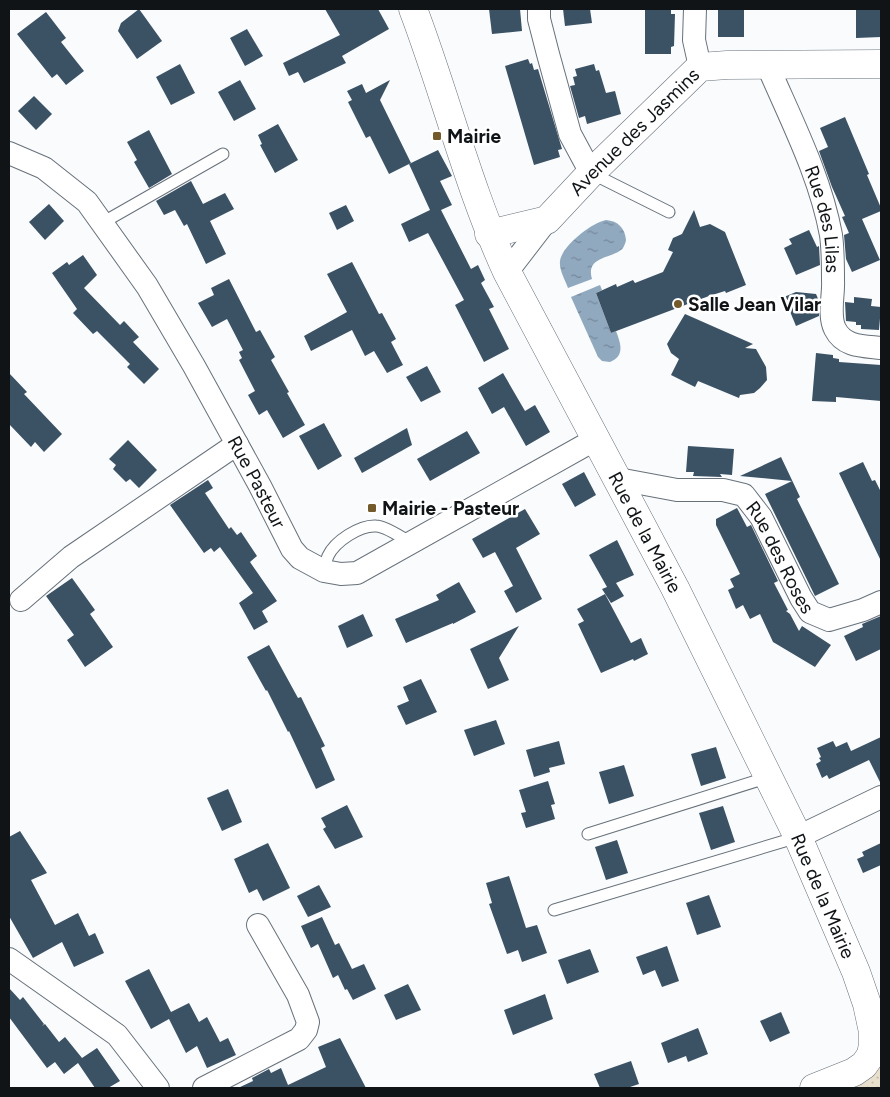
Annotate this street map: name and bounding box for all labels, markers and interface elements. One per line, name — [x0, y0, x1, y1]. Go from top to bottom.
street label: Avenue des Jasmins — [565, 63, 704, 200]
place label: Mairie — [447, 125, 502, 148]
marker: Mairie — [431, 130, 443, 142]
street label: Rue des Lilas — [800, 162, 844, 273]
place label: Salle Jean Vilar — [688, 293, 821, 316]
marker: Salle Jean Vilar — [672, 298, 684, 310]
street label: Rue Pasteur — [223, 432, 291, 533]
street label: Rue de la Mairie — [603, 468, 686, 597]
place label: Mairie - Pasteur — [382, 497, 519, 520]
street label: Rue des Roses — [741, 497, 819, 618]
marker: Mairie - Pasteur — [366, 502, 378, 514]
street label: Rue de la Mairie — [786, 830, 860, 962]

